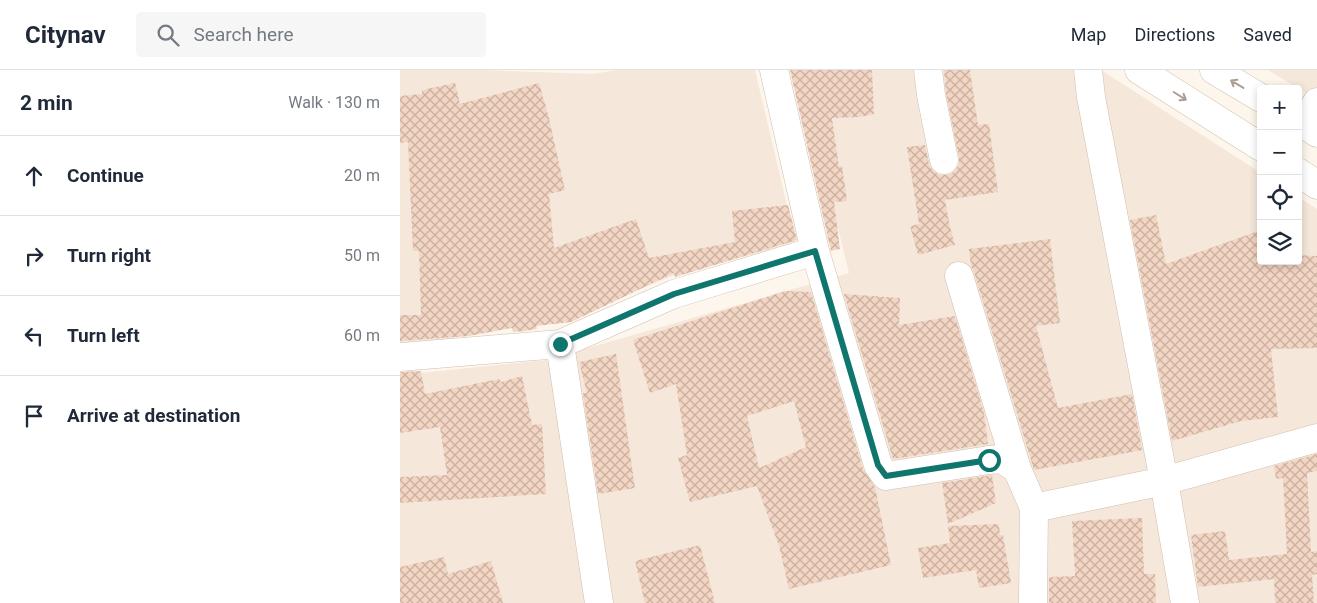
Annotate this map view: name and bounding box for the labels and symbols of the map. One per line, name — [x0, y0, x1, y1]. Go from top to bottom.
one-way arrow — [1230, 79, 1245, 89]
one-way arrow — [1173, 91, 1187, 101]
route end — [549, 333, 572, 356]
route start — [978, 449, 1001, 472]

